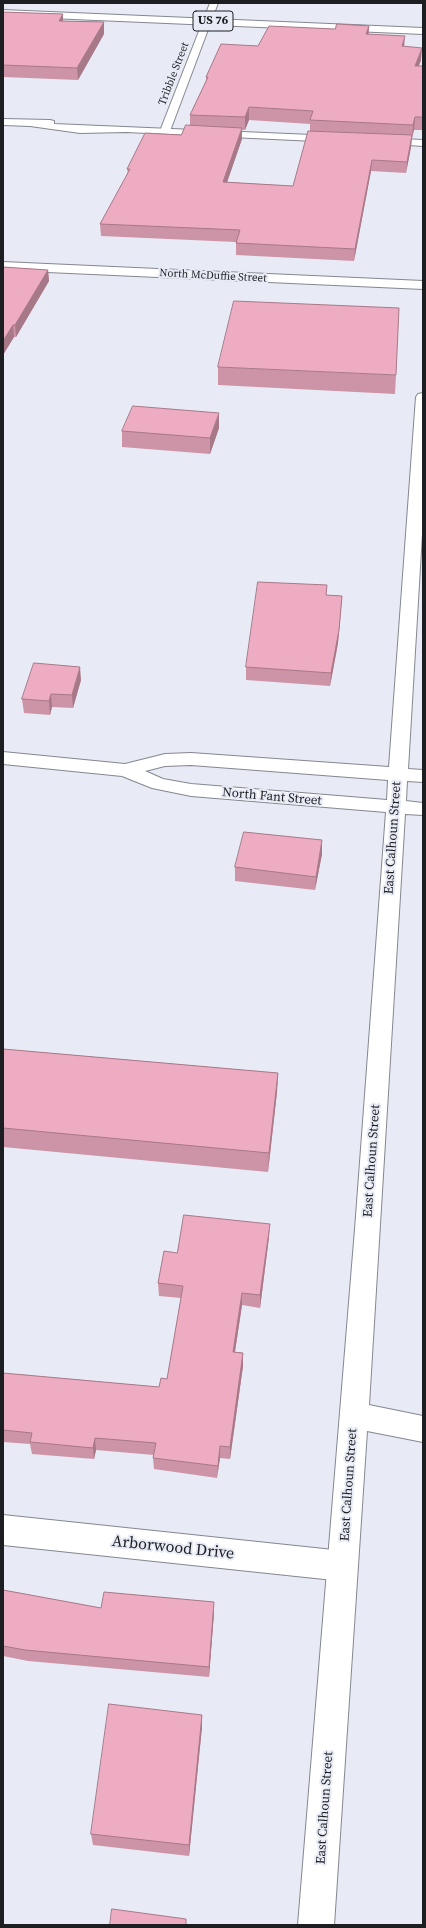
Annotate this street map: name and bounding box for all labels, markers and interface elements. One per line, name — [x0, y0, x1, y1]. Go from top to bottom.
road number: US 76 — [193, 11, 233, 31]
street label: Tribble Street — [156, 41, 192, 107]
street label: North McDuffie Street — [159, 267, 267, 285]
street label: East Calhoun Street — [381, 781, 405, 895]
street label: North Fant Street — [222, 785, 322, 809]
street label: East Calhoun Street — [360, 1104, 384, 1218]
street label: East Calhoun Street — [337, 1428, 361, 1542]
street label: Arborwood Drive — [111, 1532, 235, 1564]
street label: East Calhoun Street — [313, 1751, 337, 1865]

